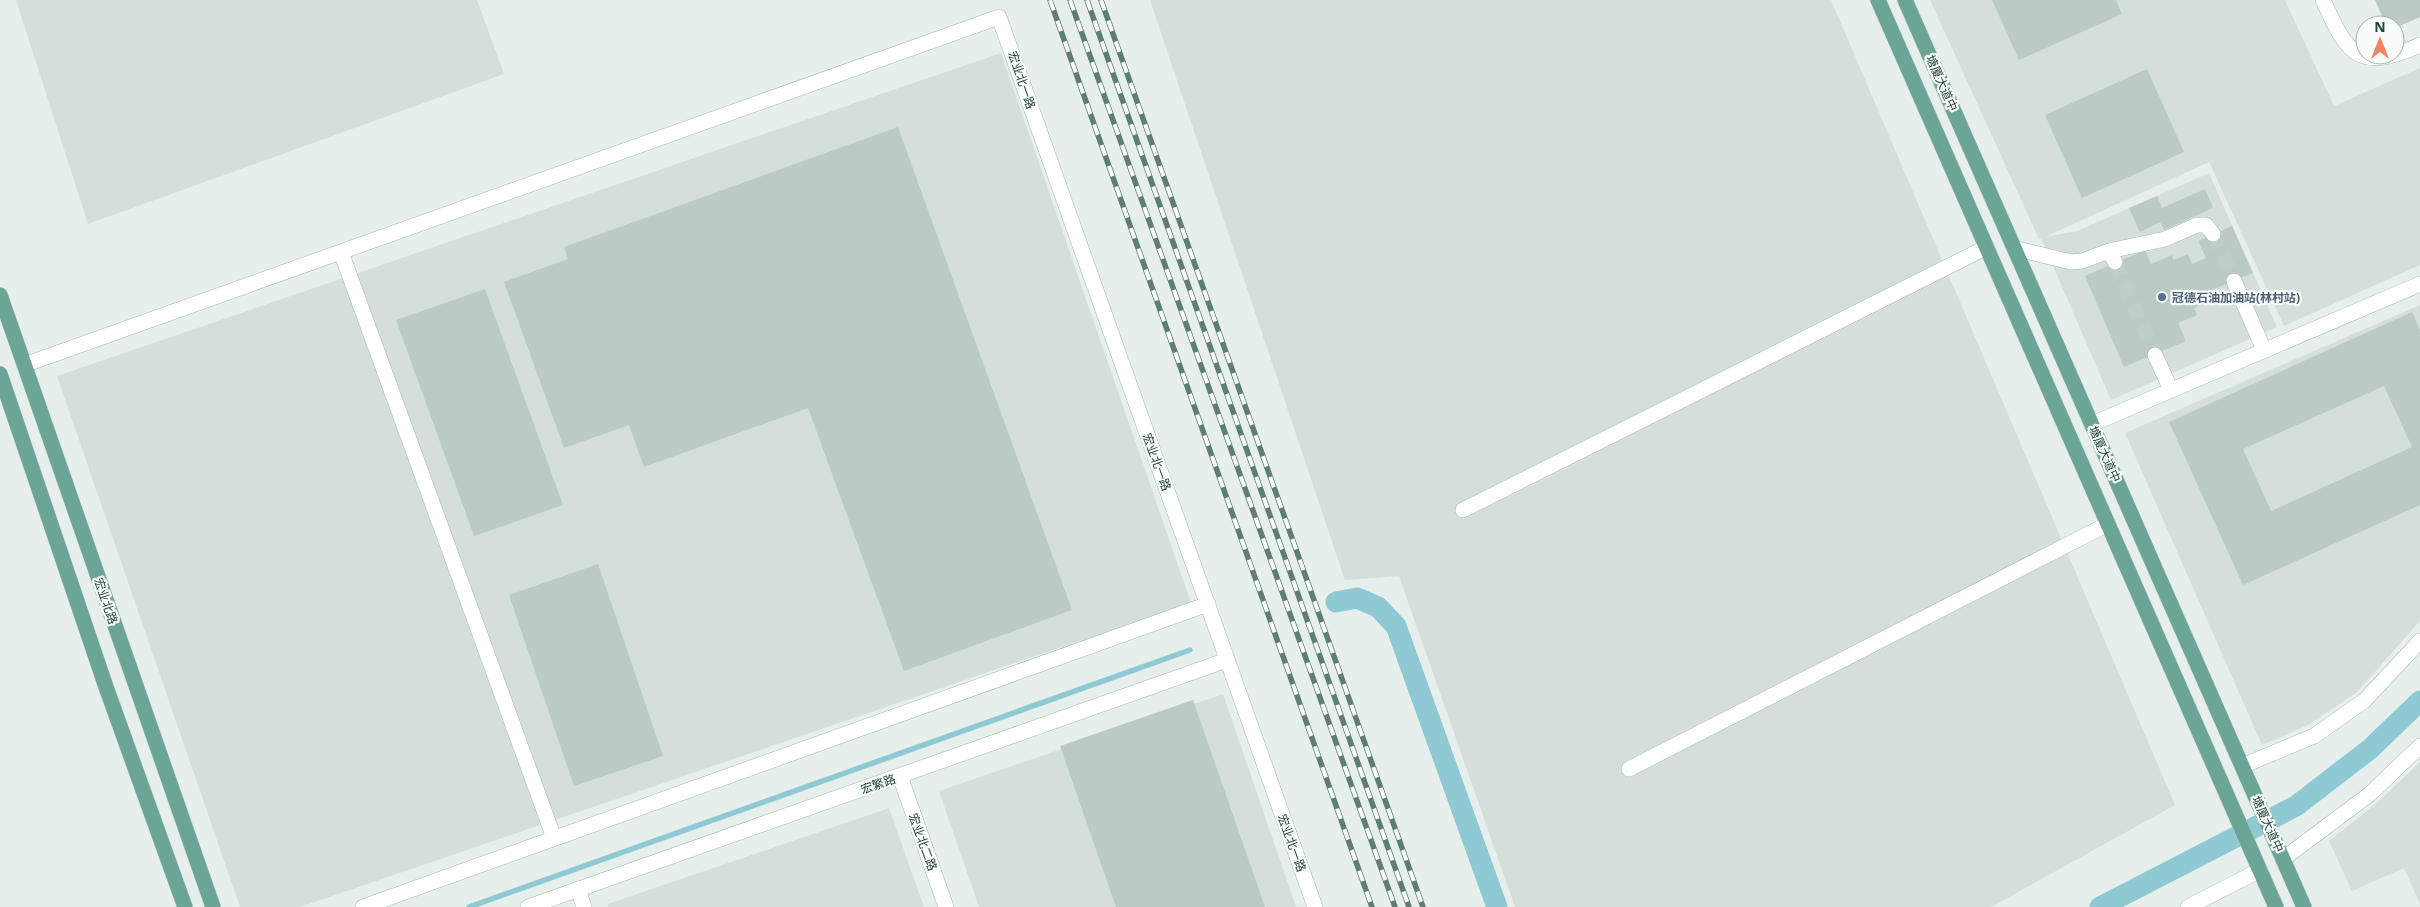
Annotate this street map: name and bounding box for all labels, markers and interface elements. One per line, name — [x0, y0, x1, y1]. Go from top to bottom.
north arrow — [2355, 15, 2405, 65]
text: N — [2374, 17, 2386, 36]
street label: 宏业北一路 — [1004, 49, 1040, 111]
street label: 塘厦大道中 — [1922, 52, 1962, 114]
place label: 冠德石油加油站(林村站) — [2172, 289, 2300, 306]
marker: 冠德石油加油站(林村站) — [2156, 291, 2168, 303]
street label: 塘厦大道中 — [2085, 423, 2125, 485]
street label: 宏业北一路 — [1139, 431, 1175, 493]
street label: 宏业北路 — [90, 576, 122, 626]
street label: 宏繁路 — [858, 770, 898, 798]
street label: 塘厦大道中 — [2248, 793, 2288, 855]
street label: 宏业北二路 — [905, 811, 941, 873]
street label: 宏业北一路 — [1274, 812, 1310, 874]

